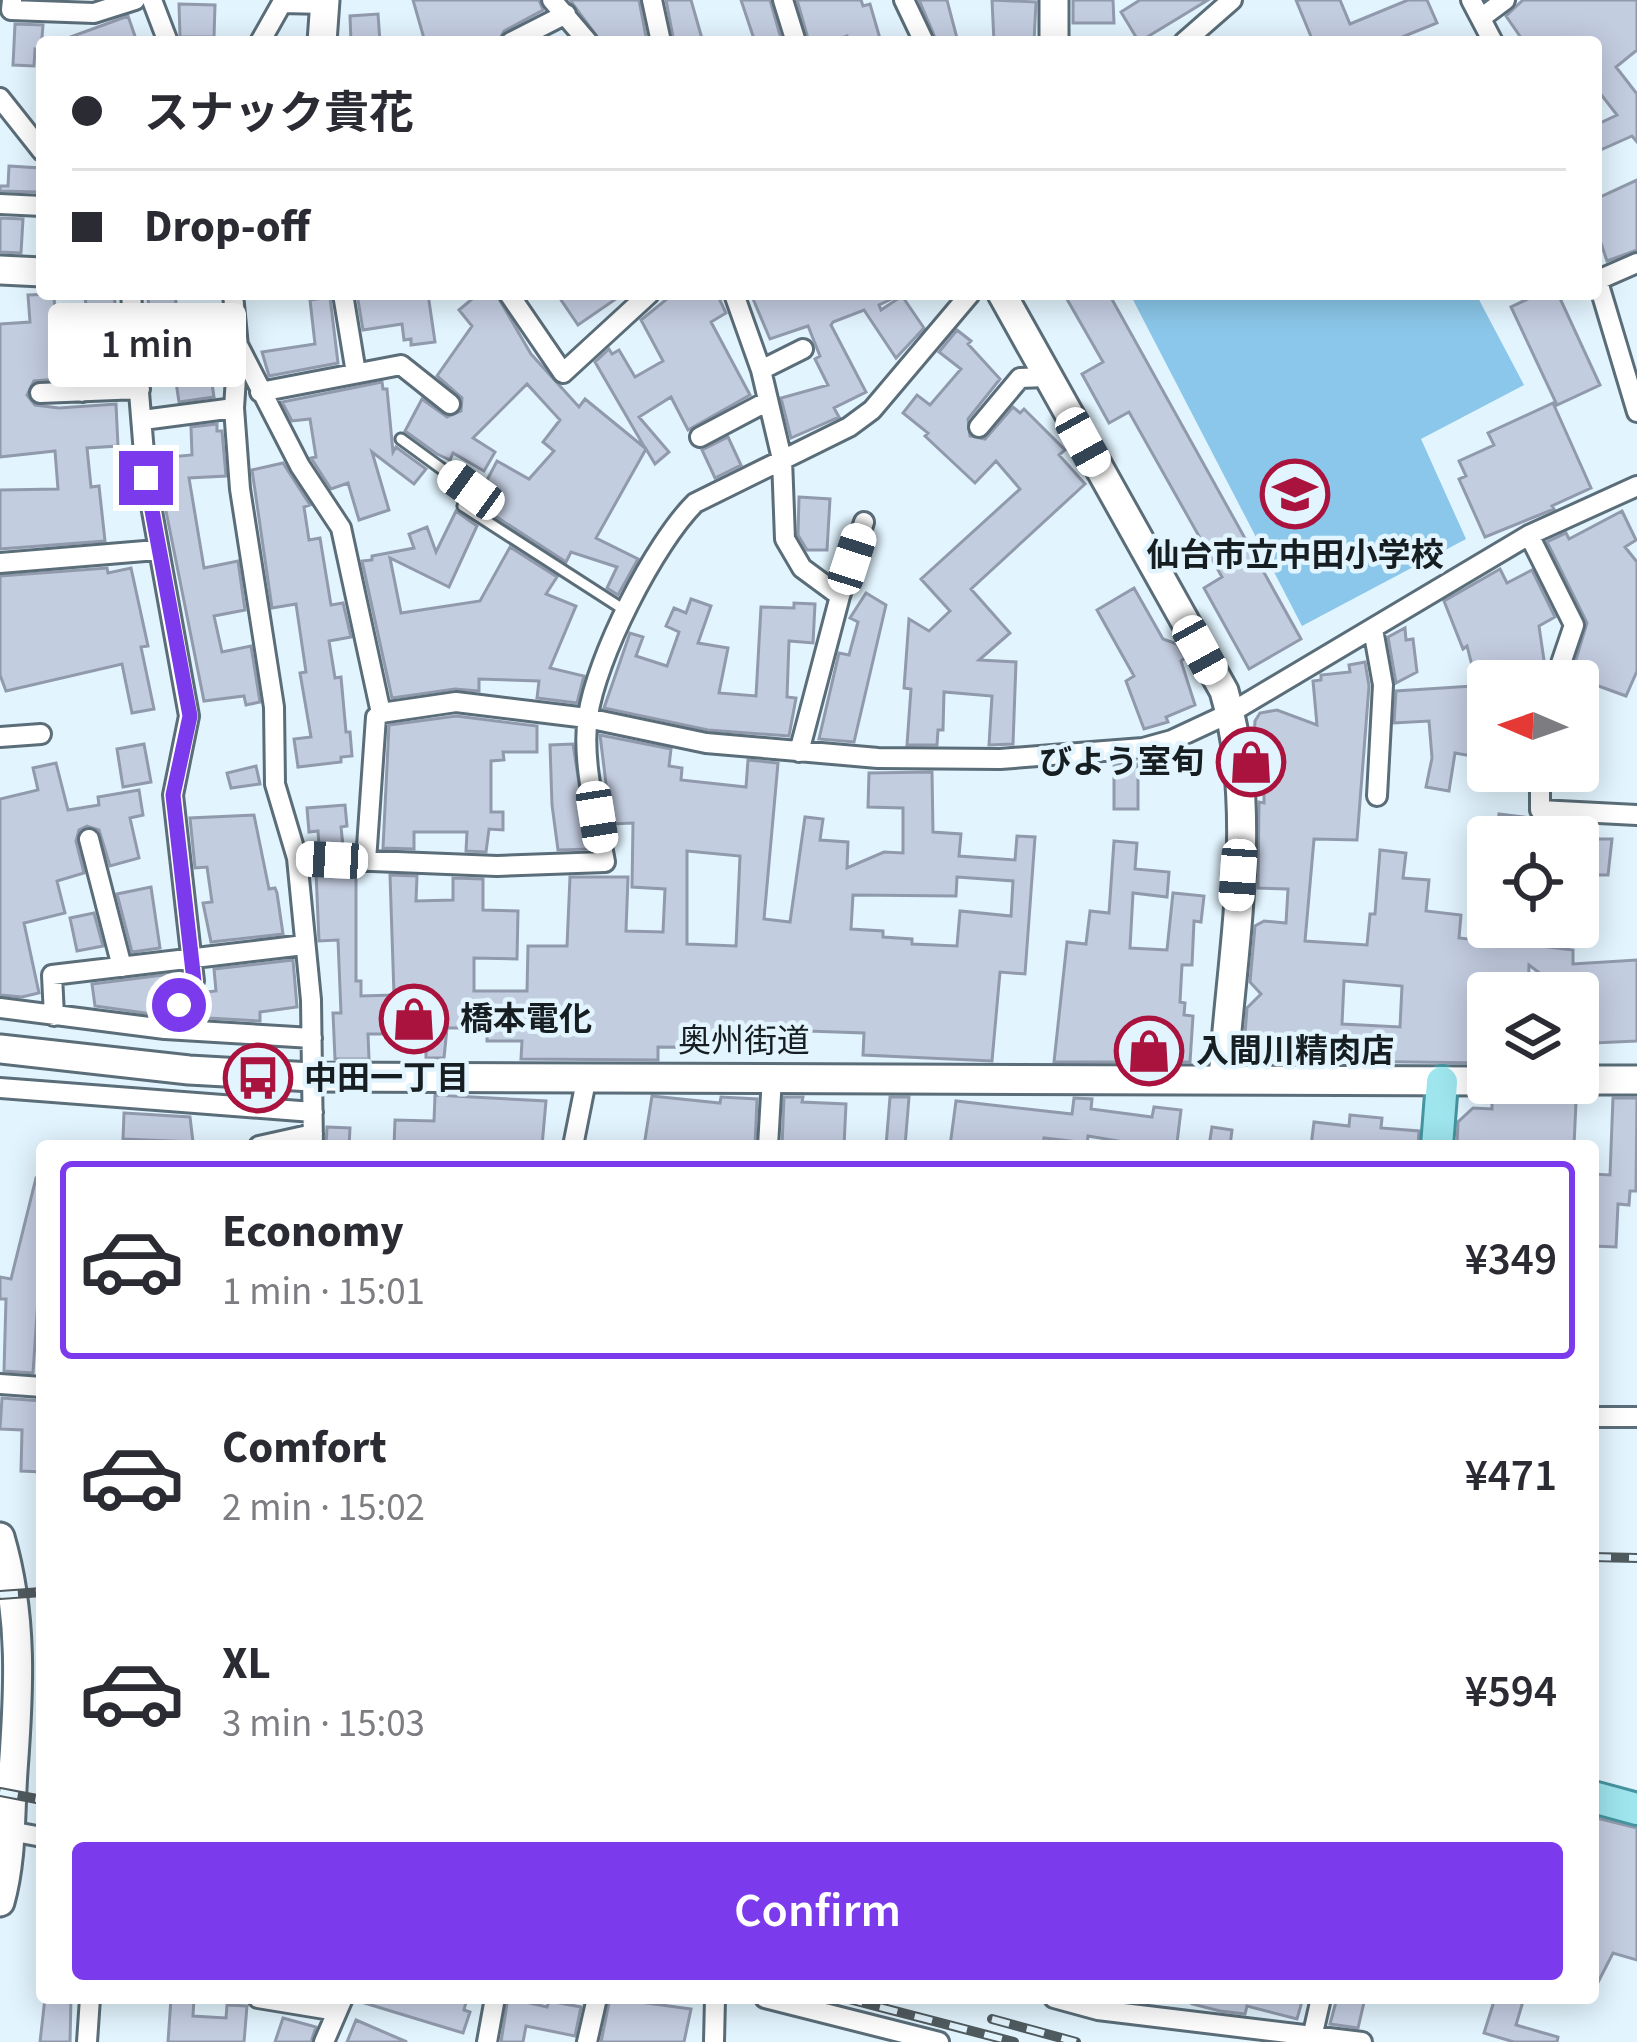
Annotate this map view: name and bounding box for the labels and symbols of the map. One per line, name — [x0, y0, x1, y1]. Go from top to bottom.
callout: 1 min — [47, 304, 245, 388]
car — [1050, 402, 1116, 482]
route end — [119, 451, 173, 505]
car — [431, 454, 511, 526]
school or university icon: 仙台市立中田小学校 — [1260, 459, 1330, 529]
car — [824, 519, 880, 599]
place label: 仙台市立中田小学校 — [1147, 532, 1444, 579]
car — [1167, 610, 1233, 690]
north arrow — [1467, 660, 1599, 792]
shop icon: びよう室旬 — [1216, 727, 1286, 797]
place label: びよう室旬 — [1039, 739, 1204, 786]
car — [574, 779, 620, 855]
car — [1218, 838, 1258, 912]
car — [295, 840, 369, 880]
route start — [152, 978, 206, 1032]
shop icon: 橋本電化 — [379, 984, 449, 1054]
place label: 橋本電化 — [460, 996, 592, 1043]
shop icon: 入間川精肉店 — [1114, 1016, 1184, 1086]
street label: 奥州街道 — [678, 1018, 810, 1065]
place label: 入間川精肉店 — [1196, 1028, 1394, 1075]
bus stop icon: 中田一丁目 — [223, 1043, 293, 1113]
place label: 中田一丁目 — [304, 1055, 469, 1102]

